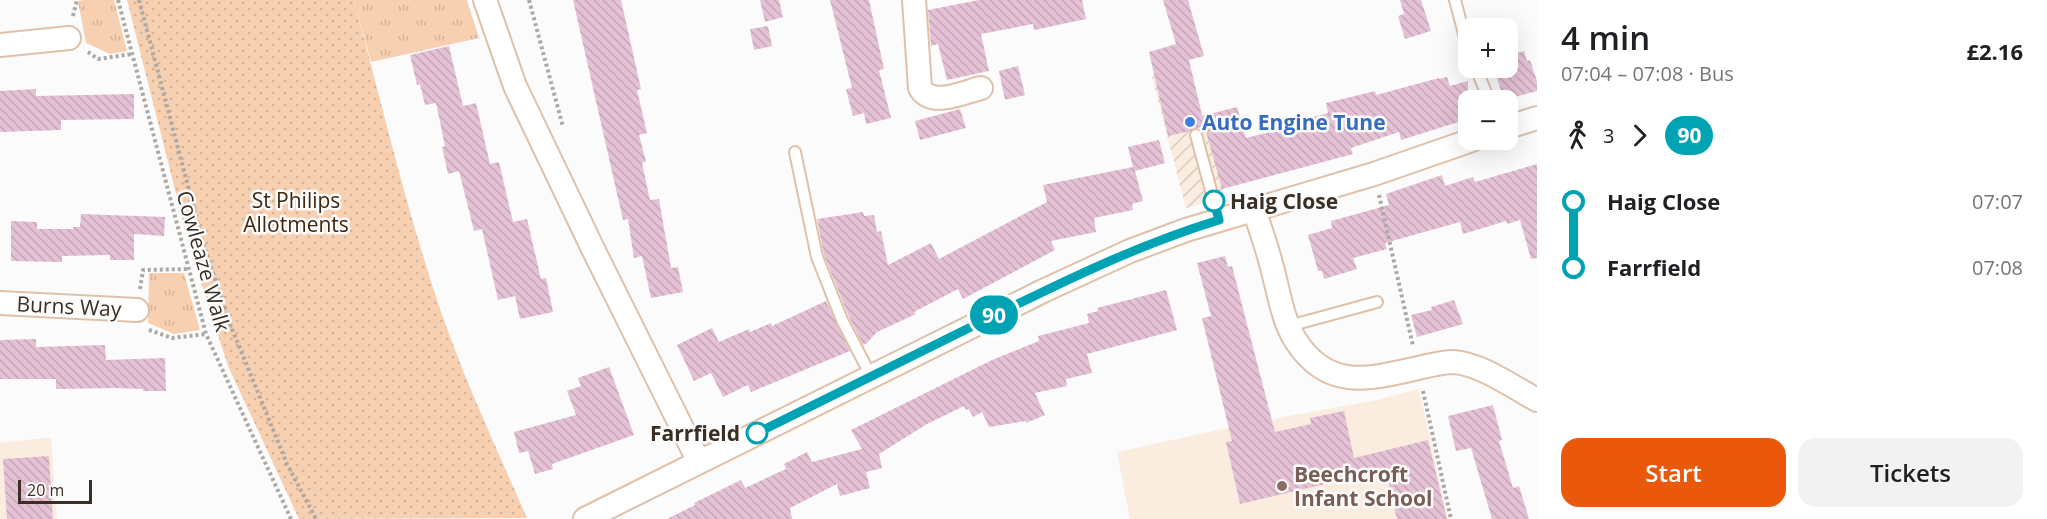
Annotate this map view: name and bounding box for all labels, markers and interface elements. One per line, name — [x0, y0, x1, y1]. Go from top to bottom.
text: 4 min — [1561, 15, 1650, 60]
map controls — [1458, 18, 1518, 150]
button: + — [1458, 18, 1518, 78]
text: £2.16 — [1966, 36, 2023, 66]
text: 07:04 – 07:08 · Bus — [1561, 60, 1734, 87]
button: − — [1458, 90, 1518, 150]
place label: Auto Engine Tune — [1202, 108, 1386, 136]
marker: Auto Engine Tune — [1183, 115, 1197, 129]
icon: walk — [1561, 119, 1594, 152]
icon: forward — [1623, 119, 1656, 152]
text: 90 — [1677, 121, 1701, 149]
text: 3 — [1603, 122, 1614, 149]
park label: St Philips Allotments — [243, 186, 349, 238]
text: Haig Close — [1607, 186, 1720, 216]
street label: Cowleaze Walk — [171, 187, 237, 335]
place label: Haig Close — [1230, 187, 1338, 215]
text: 07:07 — [1972, 188, 2023, 215]
marker: Haig Close — [1203, 190, 1225, 212]
text: Farrfield — [1607, 252, 1701, 282]
text: 07:08 — [1972, 254, 2023, 281]
street label: Burns Way — [16, 289, 123, 323]
line badge: 90 — [967, 296, 1021, 334]
text: 90 — [982, 301, 1006, 329]
place label: Farrfield — [650, 419, 740, 447]
marker: Farrfield — [746, 422, 768, 444]
button: Start — [1561, 438, 1786, 507]
button: Tickets — [1798, 438, 2023, 507]
place label: Beechcroft Infant School — [1294, 460, 1433, 512]
scale bar — [18, 477, 92, 504]
text: 20 m — [27, 479, 64, 501]
marker: Beechcroft Infant School — [1275, 479, 1289, 493]

